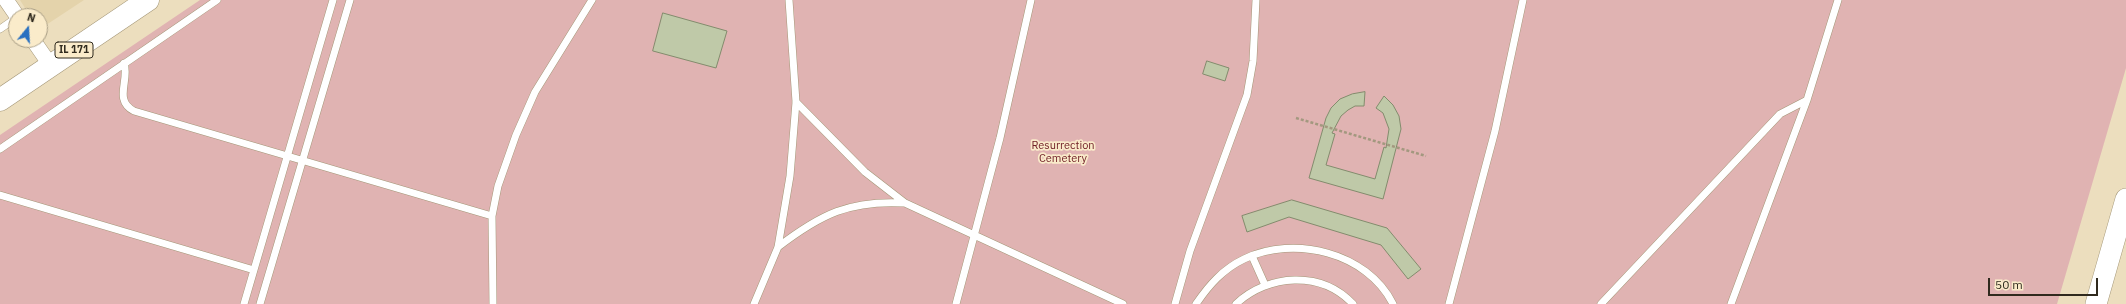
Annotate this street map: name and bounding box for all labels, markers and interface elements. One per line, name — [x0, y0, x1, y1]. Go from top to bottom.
north arrow — [8, 8, 48, 48]
text: N — [25, 10, 37, 25]
road number: IL 171 — [55, 42, 93, 58]
park label: Resurrection Cemetery — [1031, 139, 1095, 165]
scale bar — [1990, 270, 2100, 296]
text: 50 m — [1995, 277, 2023, 292]

